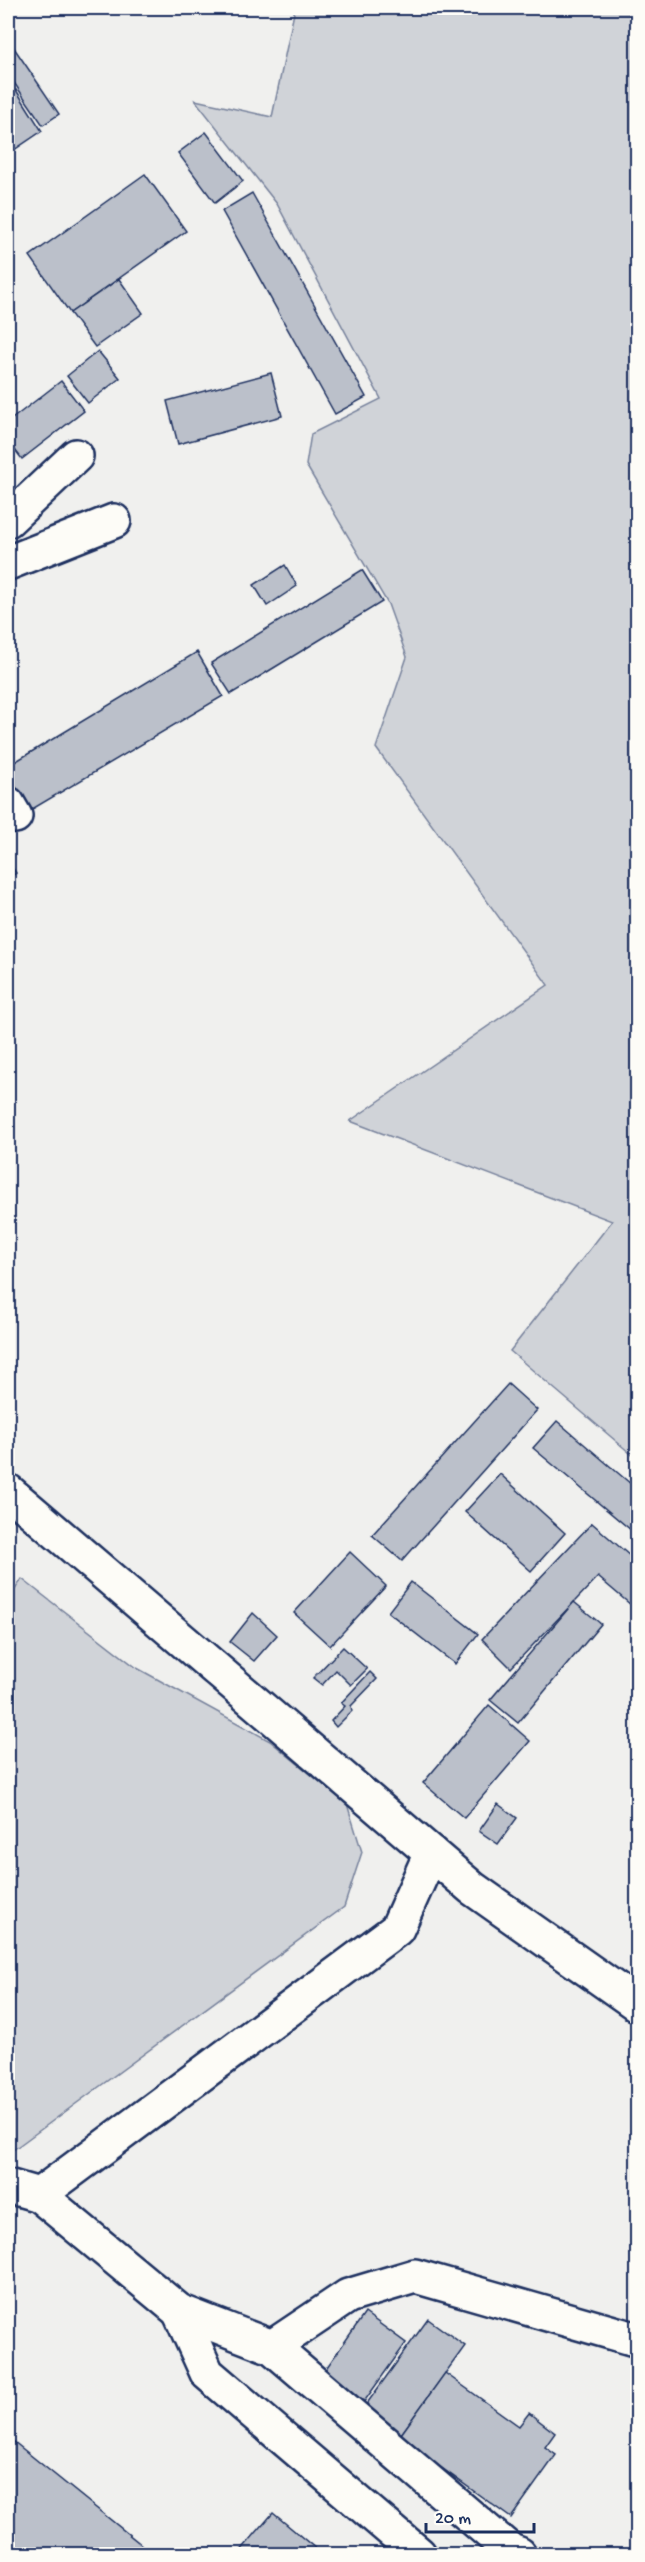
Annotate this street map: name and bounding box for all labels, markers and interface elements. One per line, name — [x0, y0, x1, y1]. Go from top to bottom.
scale bar — [426, 2496, 534, 2534]
text: 20 m — [435, 2509, 471, 2530]

